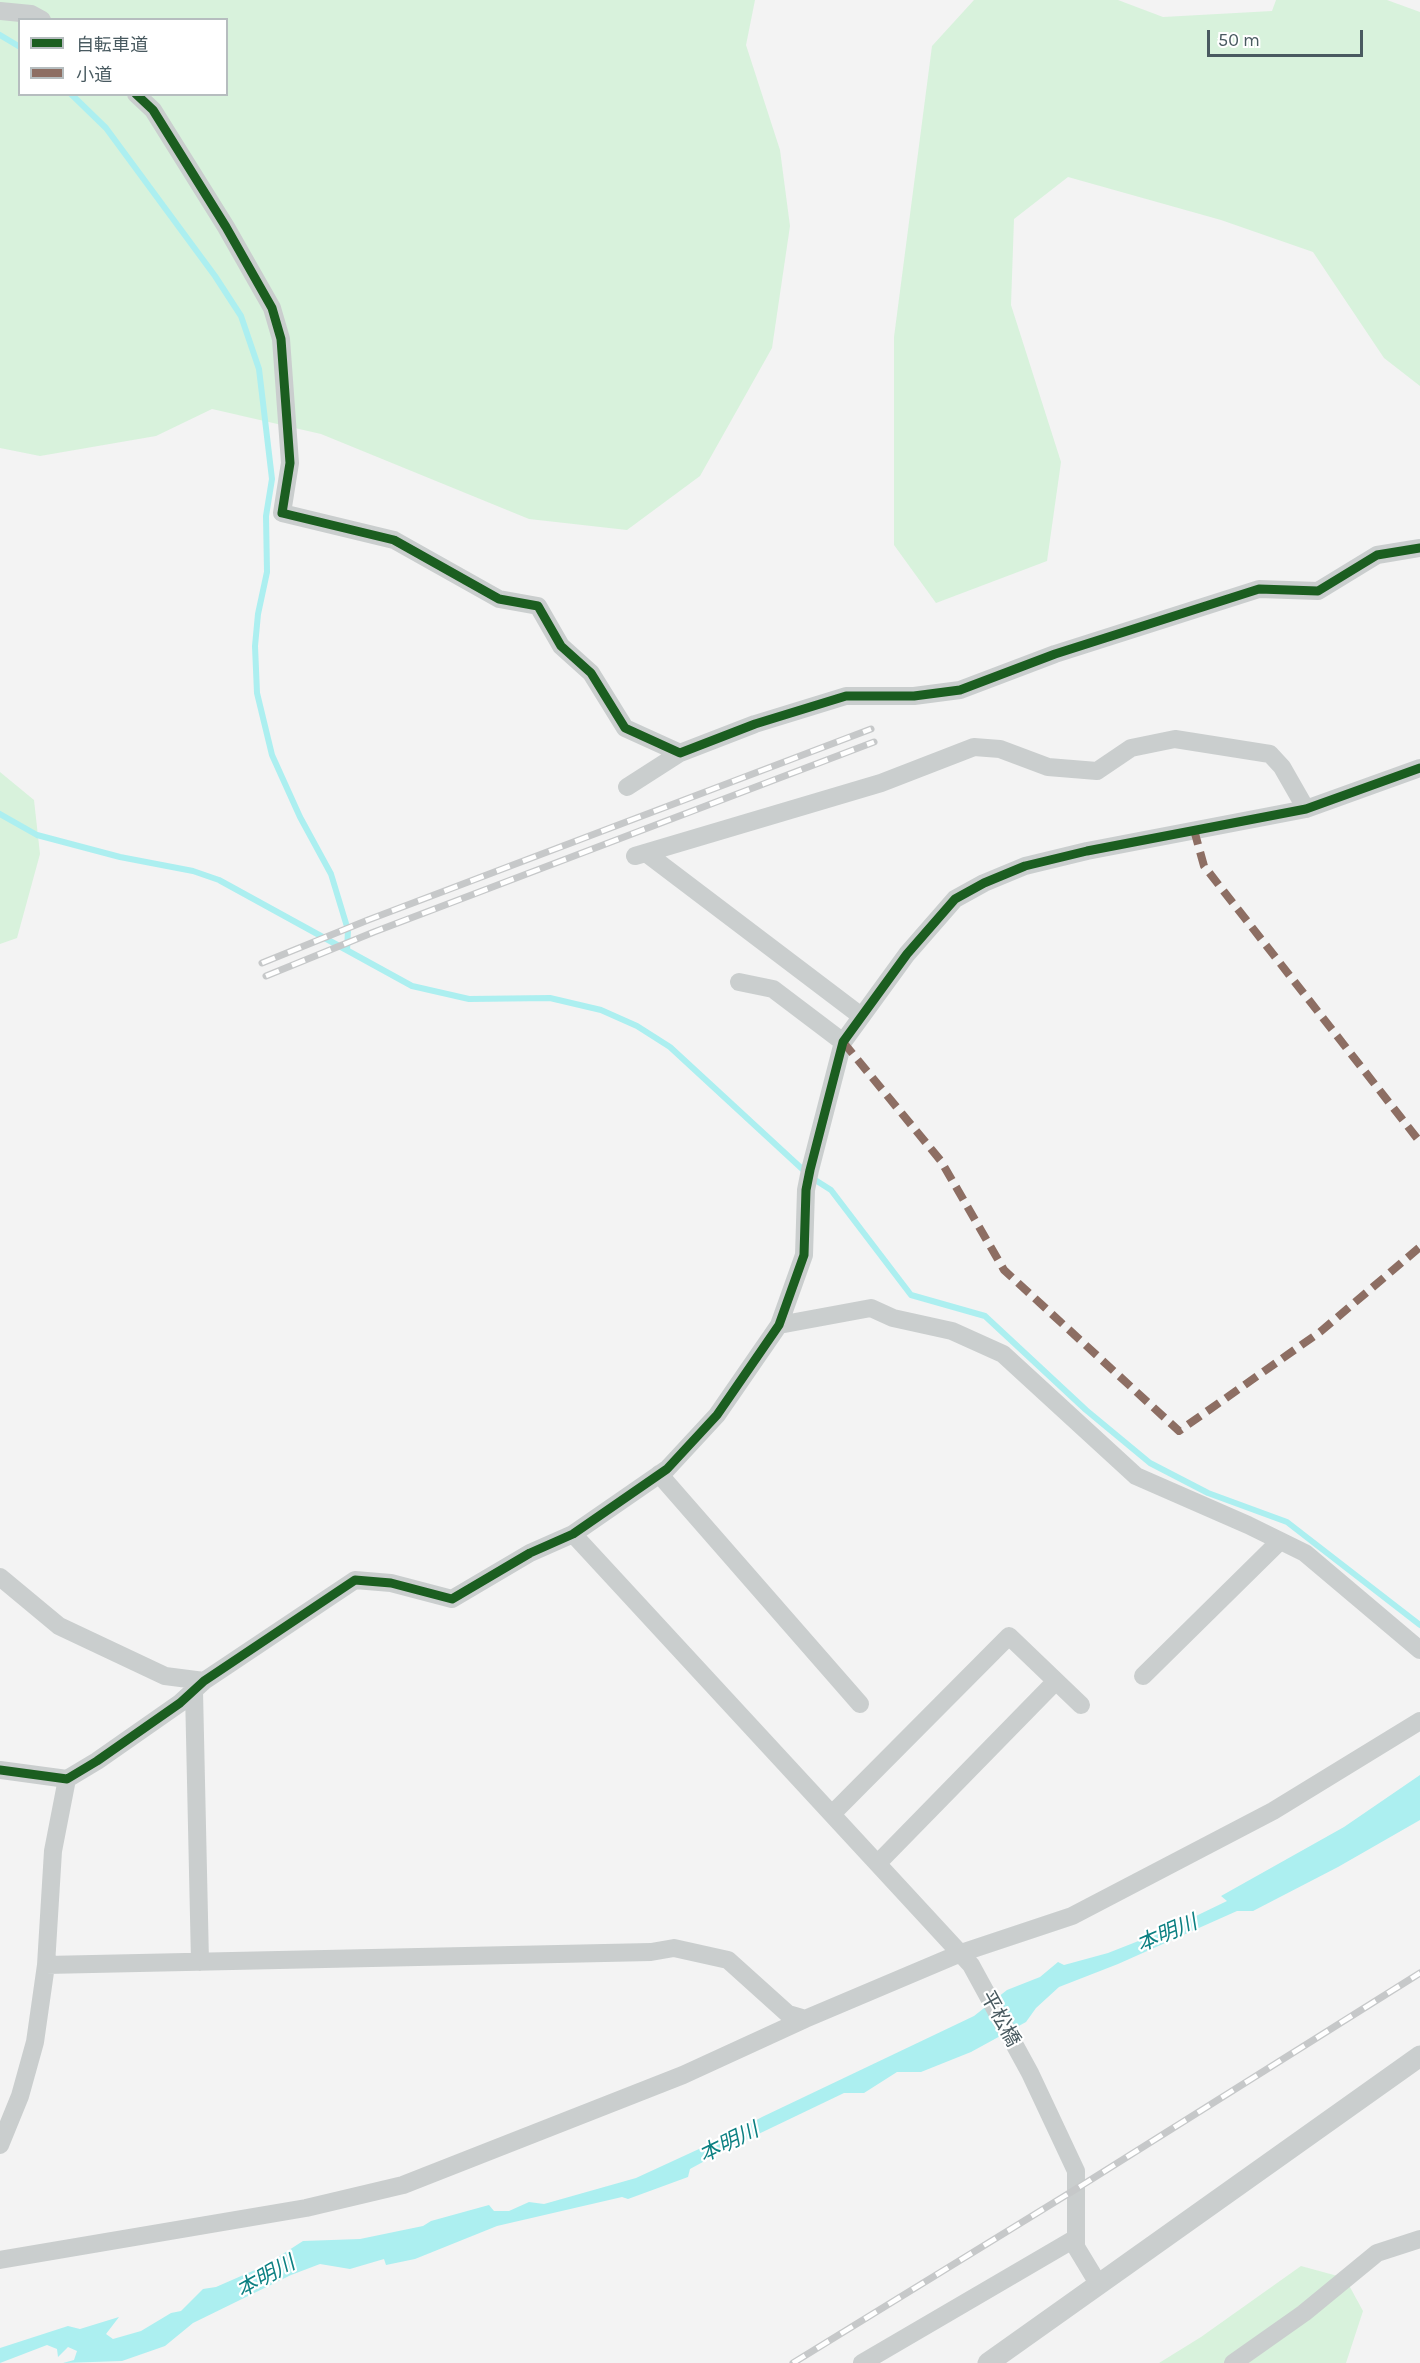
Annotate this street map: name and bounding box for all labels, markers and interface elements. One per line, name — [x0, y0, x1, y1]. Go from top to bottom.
legend — [18, 18, 228, 96]
scale bar — [1210, 18, 1366, 56]
text: 50 m — [1218, 29, 1260, 51]
text: 自転車道 — [76, 34, 148, 56]
text: 小道 — [76, 64, 112, 86]
water label: 本明川 — [1133, 1910, 1201, 1958]
street label: 平松橋 — [975, 1987, 1025, 2051]
water label: 本明川 — [695, 2118, 763, 2168]
water label: 本明川 — [232, 2251, 300, 2303]

